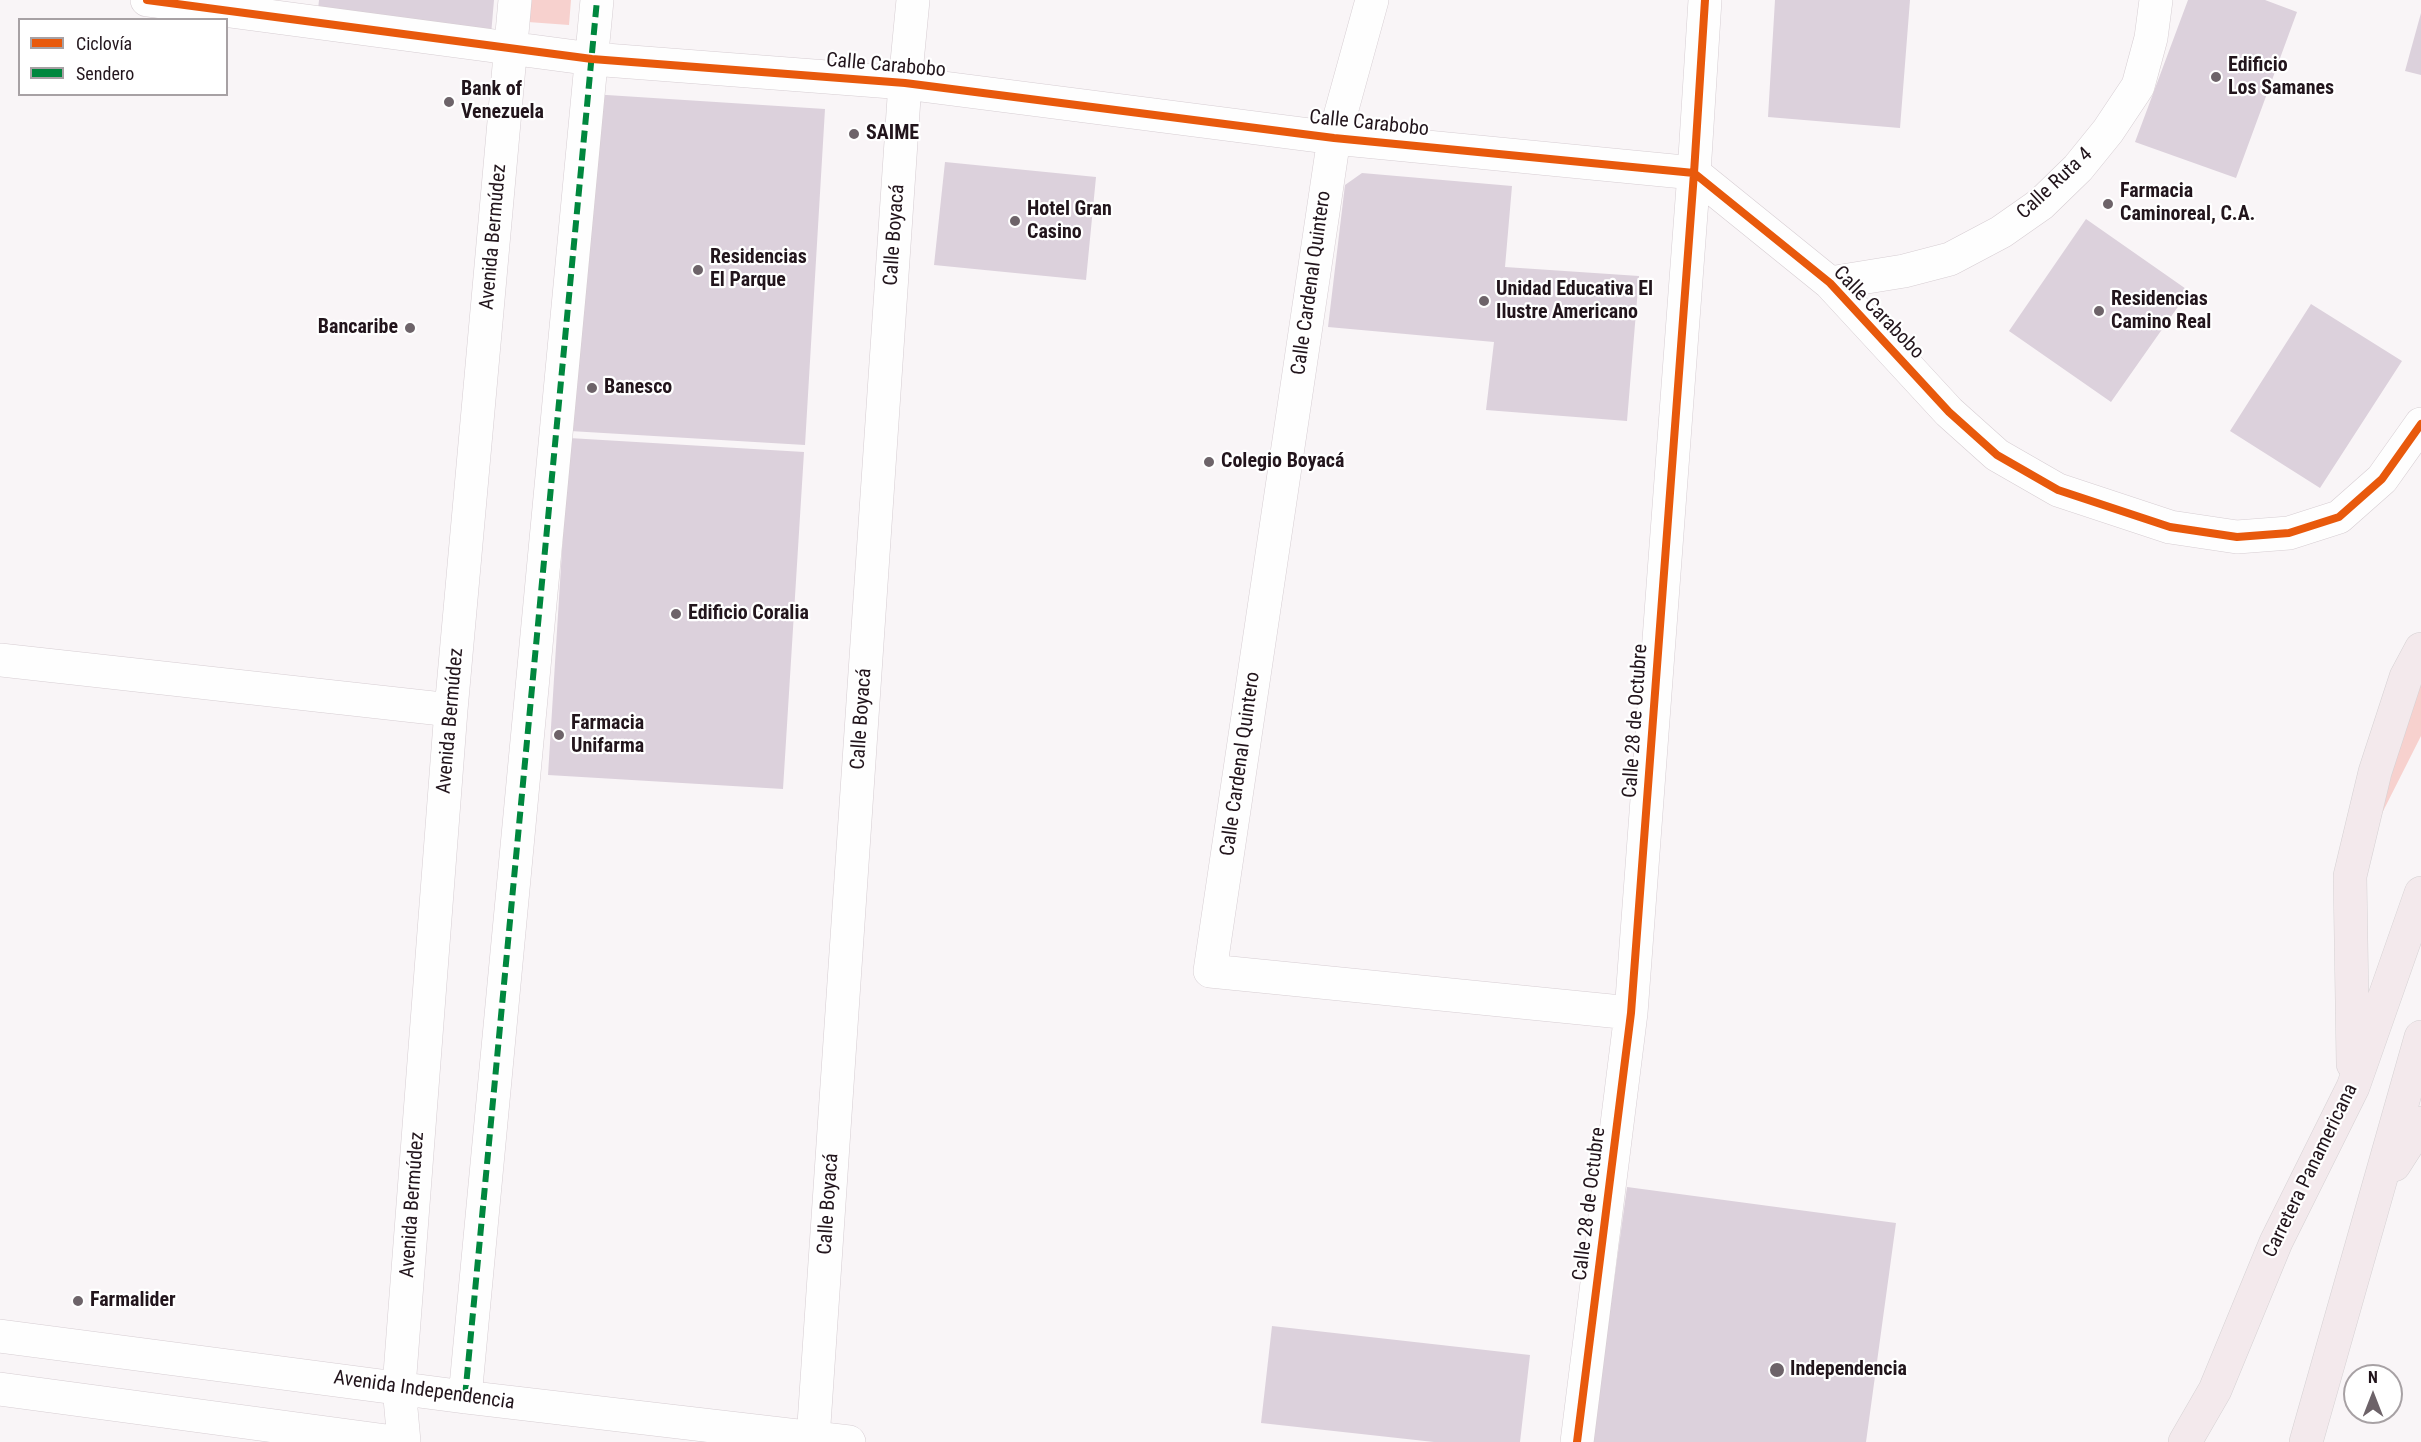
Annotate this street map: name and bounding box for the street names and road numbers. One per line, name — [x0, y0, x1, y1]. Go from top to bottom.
street label: Calle Carabobo — [825, 49, 947, 83]
street label: Calle Carabobo — [1308, 106, 1430, 142]
street label: Calle Ruta 4 — [2012, 143, 2098, 225]
street label: Avenida Bermúdez — [476, 163, 512, 311]
street label: Calle Boyacá — [879, 184, 911, 286]
street label: Calle Cardenal Quintero — [1287, 189, 1337, 377]
street label: Calle Carabobo — [1828, 261, 1928, 365]
street label: Calle 28 de Octubre — [1619, 643, 1653, 799]
street label: Avenida Bermúdez — [433, 647, 469, 795]
street label: Calle Boyacá — [846, 668, 878, 770]
street label: Calle Cardenal Quintero — [1216, 670, 1266, 858]
street label: Carretera Panamericana — [2258, 1080, 2364, 1262]
street label: Calle 28 de Octubre — [1569, 1126, 1611, 1282]
street label: Avenida Bermúdez — [396, 1131, 430, 1279]
street label: Calle Boyacá — [813, 1153, 845, 1255]
street label: Avenida Independencia — [332, 1366, 516, 1416]

